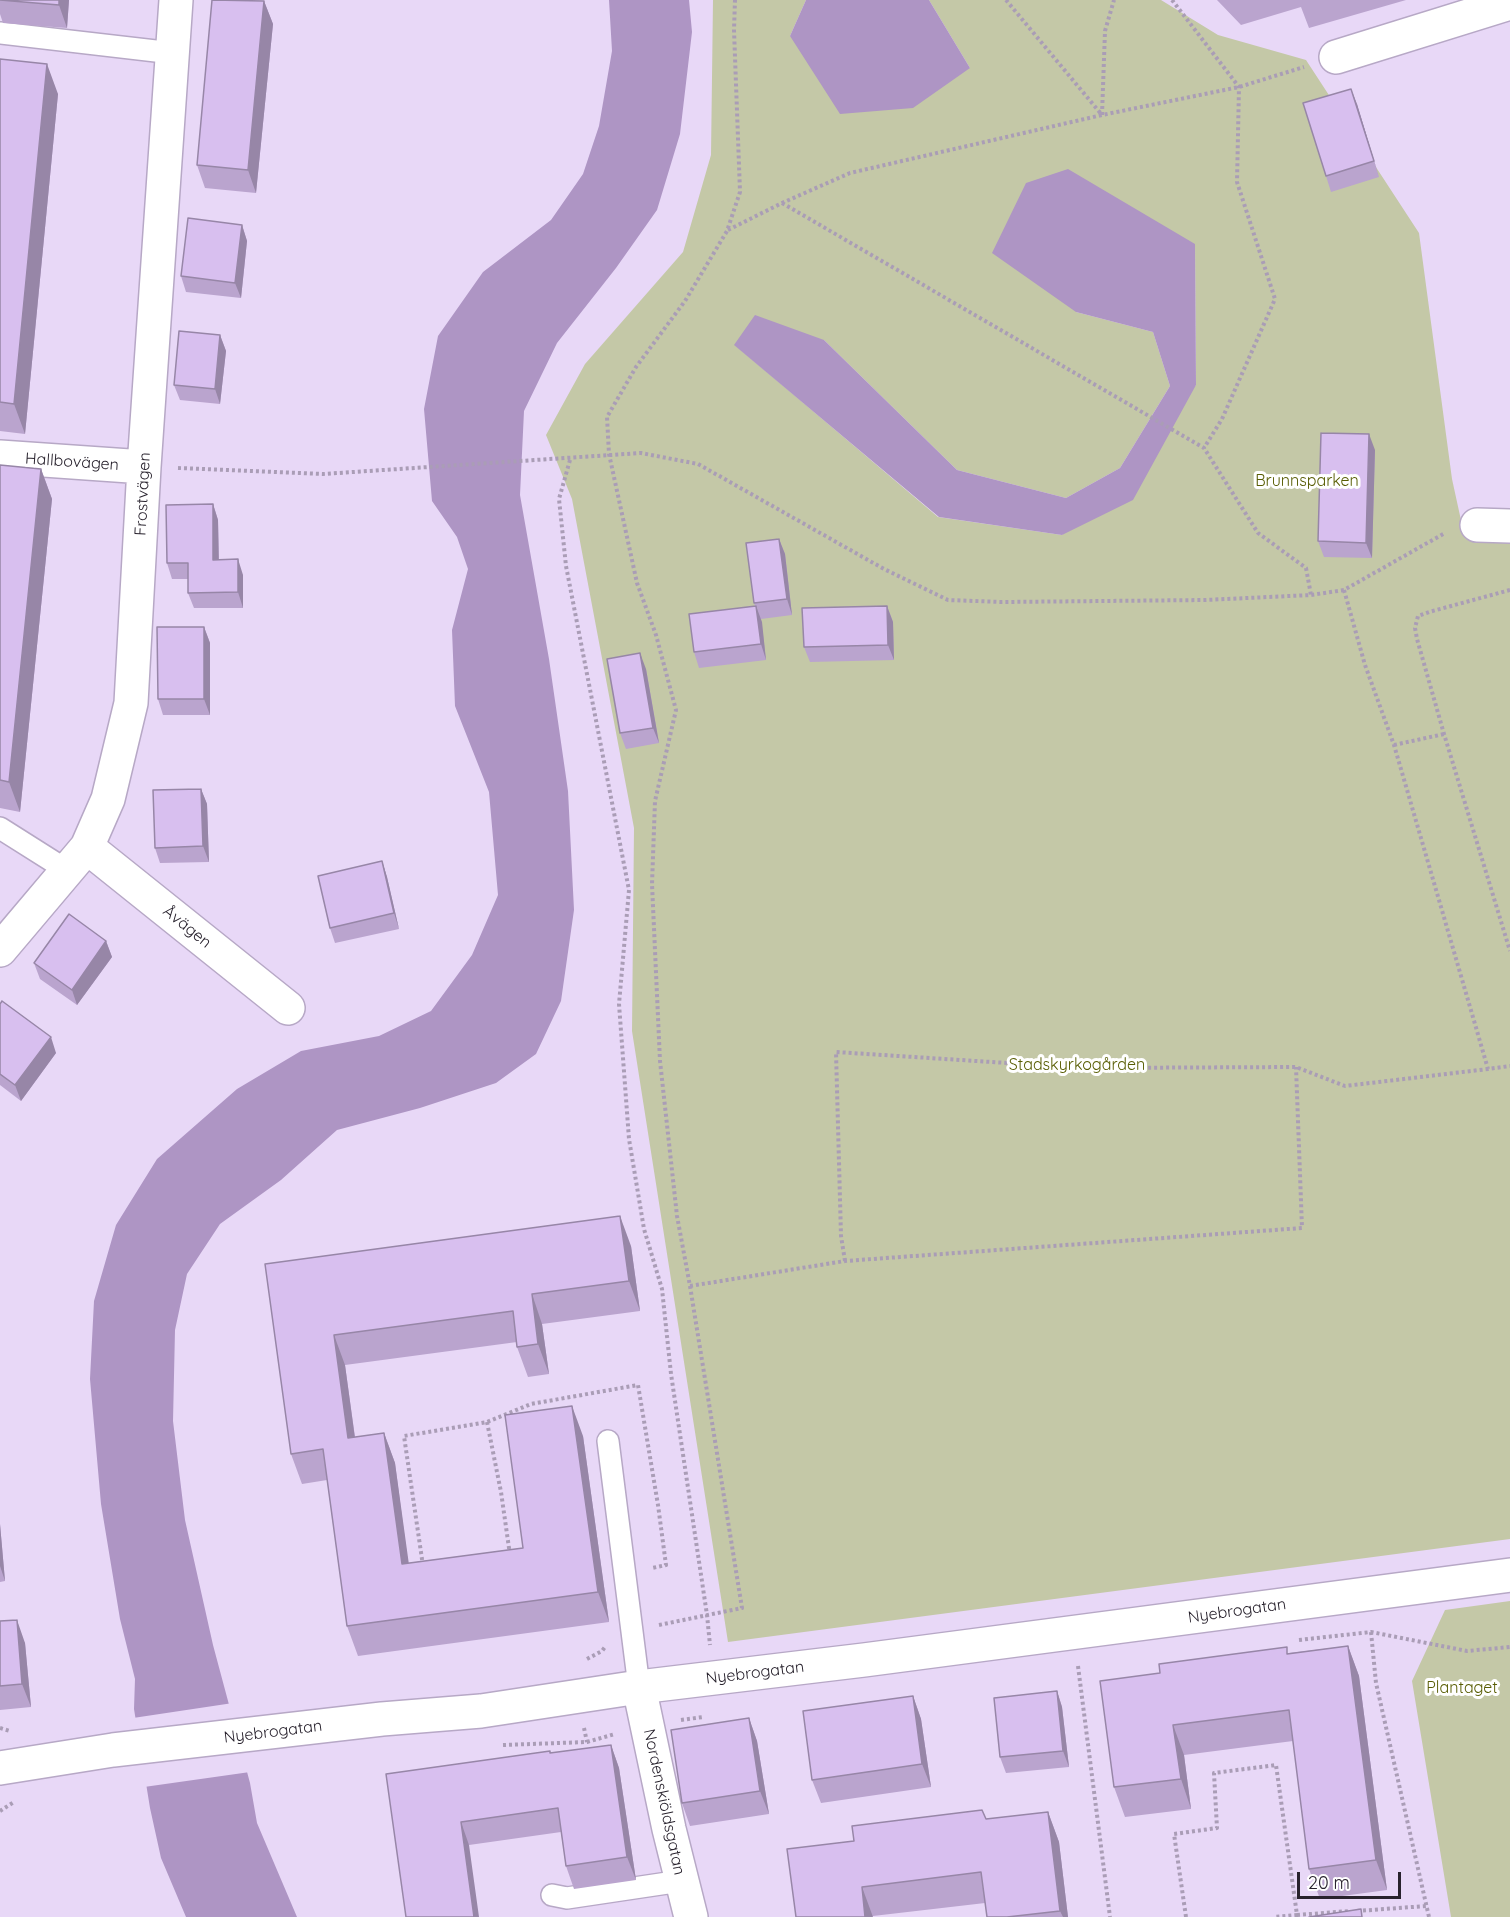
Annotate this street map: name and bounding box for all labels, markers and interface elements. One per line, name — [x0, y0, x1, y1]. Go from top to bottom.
street label: Hallbovägen — [24, 449, 120, 475]
street label: Frostvägen — [131, 452, 155, 536]
park label: Brunnsparken — [1255, 471, 1359, 491]
street label: Åvägen — [159, 902, 215, 952]
park label: Stadskyrkogården — [1009, 1055, 1145, 1075]
street label: Nyebrogatan — [1187, 1595, 1287, 1627]
street label: Nyebrogatan — [705, 1657, 805, 1689]
park label: Plantaget — [1426, 1678, 1498, 1698]
street label: Nyebrogatan — [223, 1716, 323, 1748]
street label: Nordenskiöldsgatan — [639, 1727, 689, 1877]
scale bar — [1300, 1860, 1404, 1898]
text: 20 m — [1308, 1871, 1350, 1894]

